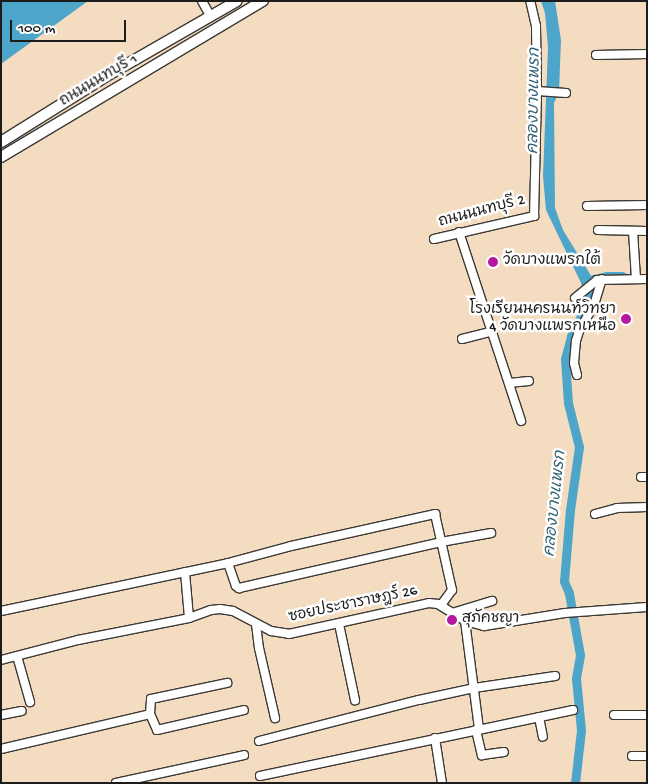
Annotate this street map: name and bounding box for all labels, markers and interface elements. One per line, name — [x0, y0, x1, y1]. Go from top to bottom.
scale bar — [12, 10, 129, 42]
text: 100 m — [18, 20, 55, 38]
water label: คลองบางแพรก — [525, 48, 547, 154]
street label: ถนนนนทบุรี 1 — [57, 51, 141, 111]
street label: ถนนนนทบุรี 2 — [437, 192, 527, 232]
place label: วัดบางแพรกใต้ — [503, 253, 601, 271]
marker: วัดบางแพรกใต้ — [487, 256, 499, 268]
place label: โรงเรียนนครนนท์วิทยา 4 วัดบางแพรกเหนือ — [470, 301, 616, 336]
marker: โรงเรียนนครนนท์วิทยา 4 วัดบางแพรกเหนือ — [620, 313, 632, 325]
water label: คลองบางแพรก — [542, 450, 572, 558]
street label: ซอยประชาราษฎร์ 26 — [287, 583, 419, 627]
place label: สุภัคชญา — [462, 611, 519, 629]
marker: สุภัคชญา — [446, 614, 458, 626]

